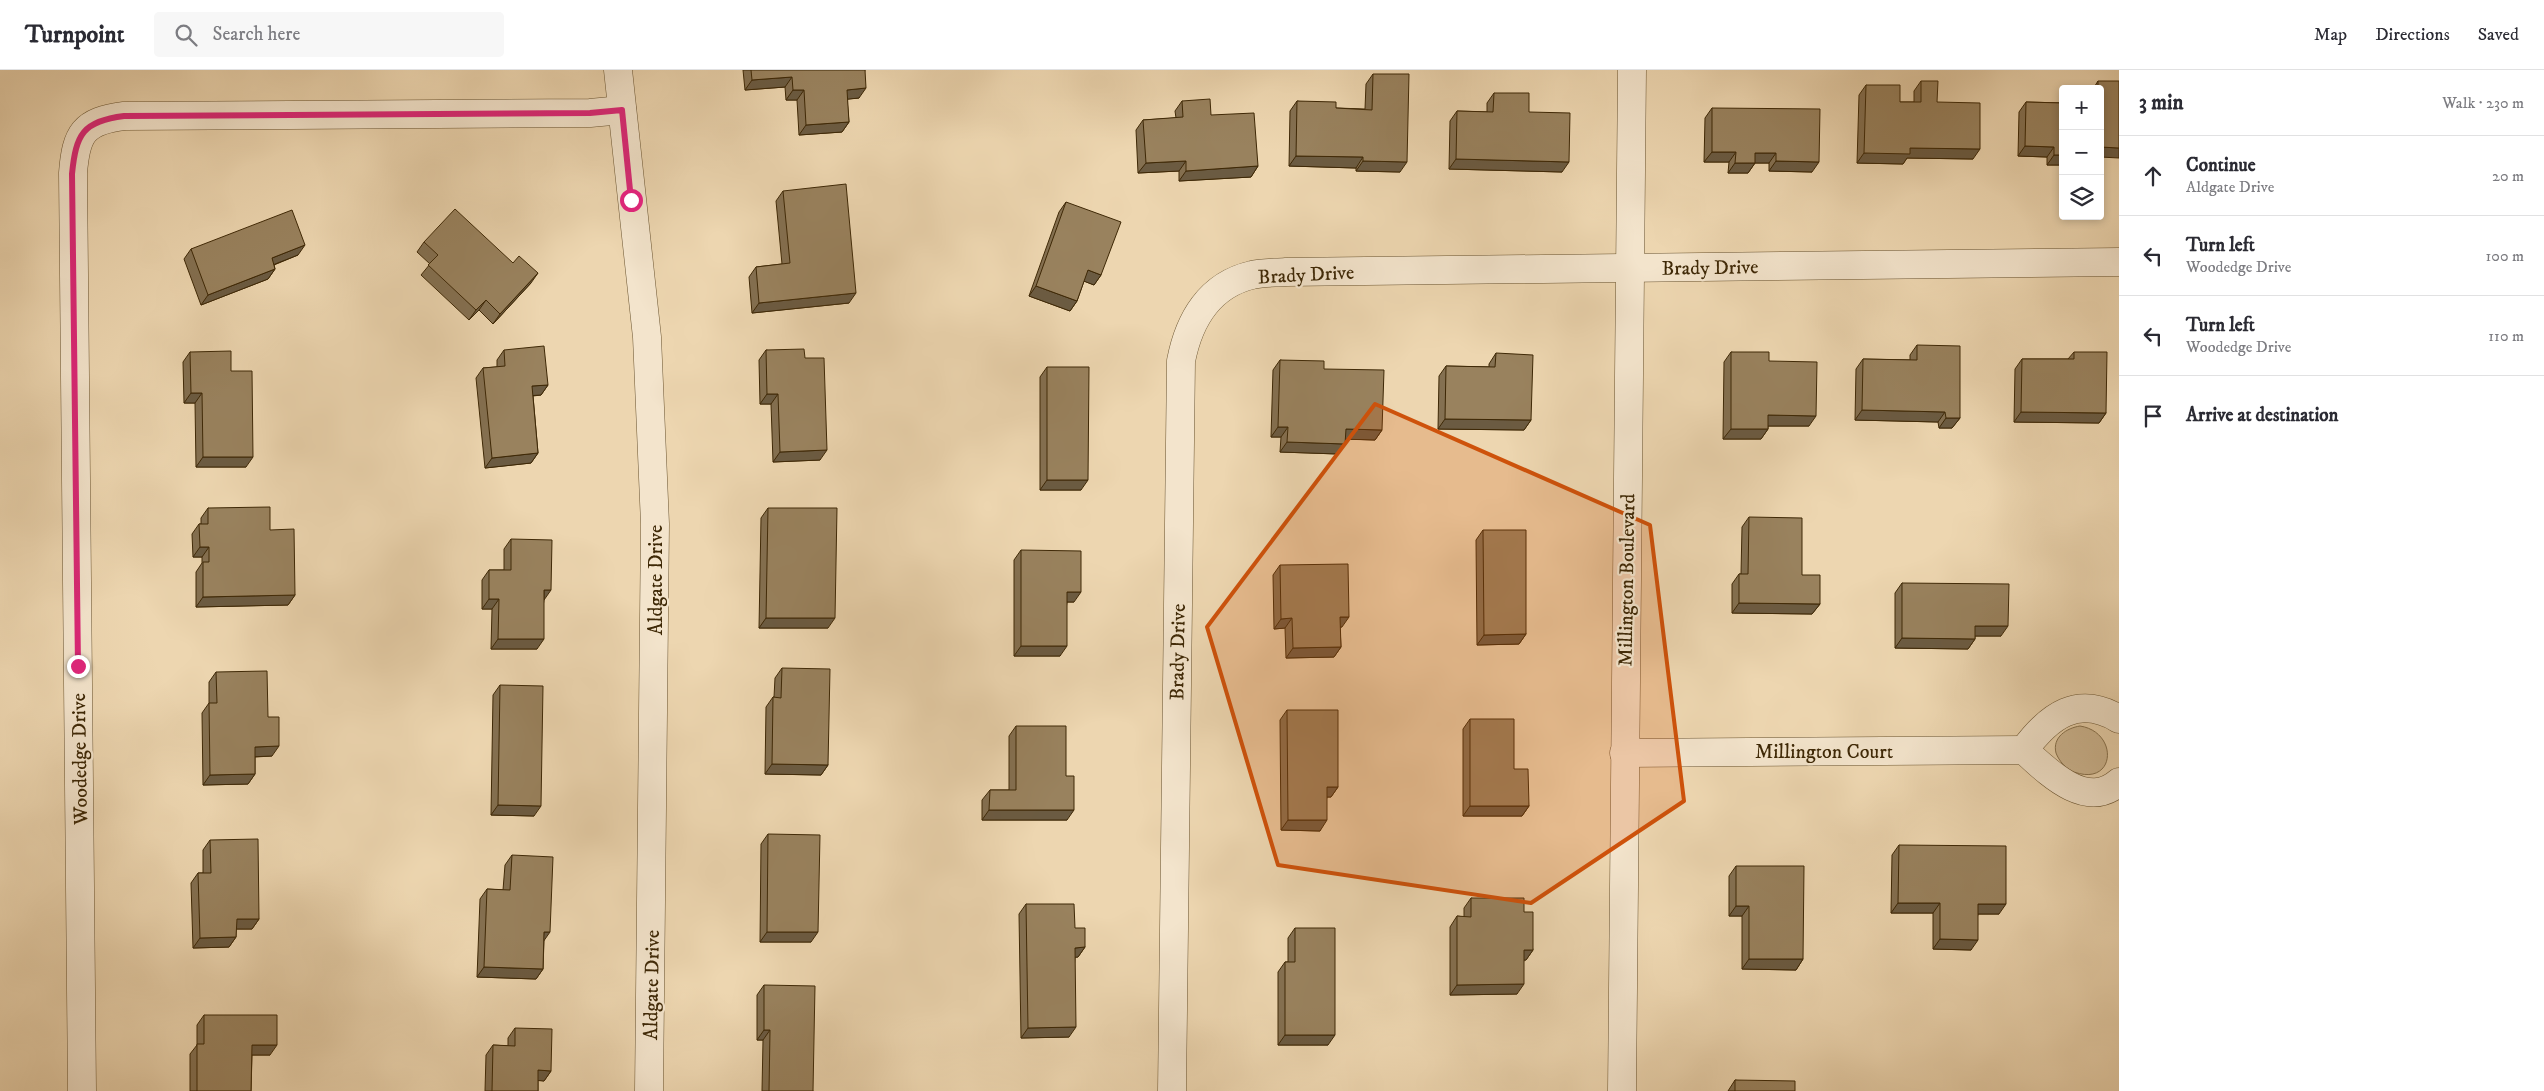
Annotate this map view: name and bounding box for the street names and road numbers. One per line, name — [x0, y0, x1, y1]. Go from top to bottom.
street label: Brady Drive — [1661, 255, 1759, 282]
street label: Brady Drive — [1257, 260, 1355, 291]
street label: Millington Boulevard — [1613, 494, 1642, 667]
street label: Aldgate Drive — [644, 525, 669, 635]
street label: Brady Drive — [1165, 603, 1192, 701]
street label: Woodedge Drive — [67, 693, 94, 826]
street label: Millington Court — [1755, 740, 1893, 765]
street label: Aldgate Drive — [639, 930, 666, 1040]

